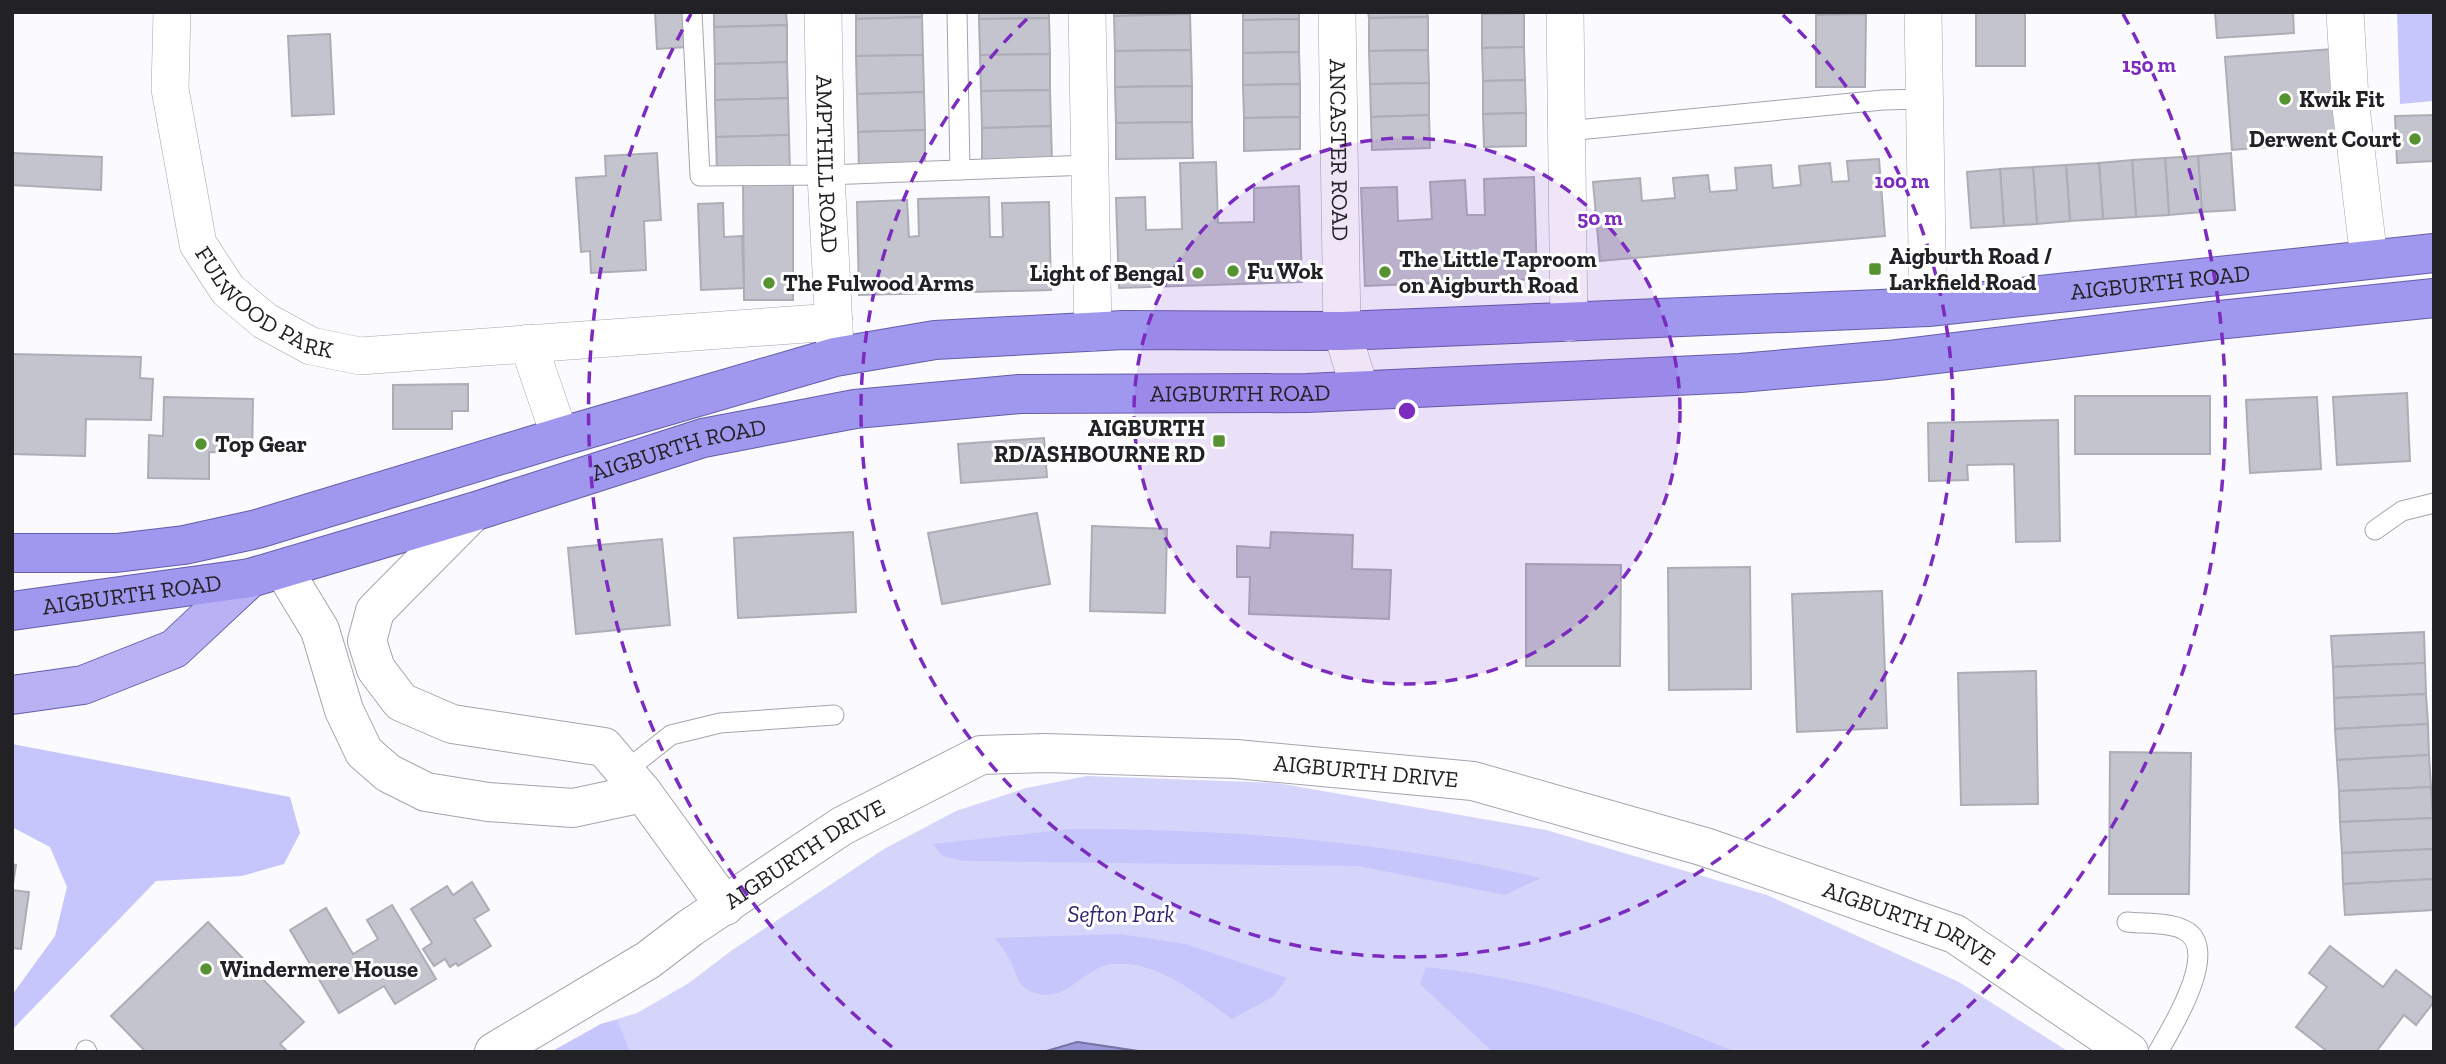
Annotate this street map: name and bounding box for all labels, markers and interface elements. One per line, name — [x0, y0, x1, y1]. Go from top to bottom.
text: 150 m — [2122, 52, 2177, 77]
street label: ANCASTER ROAD — [1324, 59, 1355, 241]
street label: AMPTHILL ROAD — [810, 75, 844, 254]
place label: Kwik Fit — [2299, 85, 2385, 113]
marker: Kwik Fit — [2277, 91, 2293, 107]
place label: Derwent Court — [2249, 125, 2402, 153]
marker: Derwent Court — [2407, 131, 2423, 147]
text: 100 m — [1875, 168, 1930, 193]
text: 50 m — [1577, 205, 1623, 230]
street label: FULWOOD PARK — [189, 241, 336, 364]
place label: Aigburth Road / Larkfield Road — [1889, 242, 2052, 296]
place label: The Little Taproom on Aigburth Road — [1399, 245, 1597, 299]
place label: Fu Wok — [1247, 257, 1323, 285]
place label: Light of Bengal — [1030, 259, 1184, 287]
street label: AIGBURTH ROAD — [2069, 259, 2251, 306]
marker: Aigburth Road / Larkfield Road — [1867, 261, 1883, 277]
marker: Fu Wok — [1225, 263, 1241, 279]
marker: The Little Taproom on Aigburth Road — [1377, 264, 1393, 280]
marker: Light of Bengal — [1190, 265, 1206, 281]
place label: The Fulwood Arms — [783, 269, 974, 297]
marker: The Fulwood Arms — [761, 275, 777, 291]
street label: AIGBURTH ROAD — [1150, 378, 1331, 408]
centre of rings — [1395, 399, 1419, 423]
street label: AIGBURTH ROAD — [588, 412, 768, 487]
place label: AIGBURTH RD/ASHBOURNE RD — [994, 414, 1205, 468]
place label: Top Gear — [215, 430, 307, 458]
marker: AIGBURTH RD/ASHBOURNE RD — [1211, 433, 1227, 449]
marker: Top Gear — [193, 436, 209, 452]
street label: AIGBURTH ROAD — [41, 568, 223, 621]
street label: AIGBURTH DRIVE — [1273, 749, 1459, 794]
street label: AIGBURTH DRIVE — [719, 792, 890, 915]
street label: AIGBURTH DRIVE — [1819, 875, 2001, 972]
park label: Sefton Park — [1067, 900, 1175, 928]
place label: Windermere House — [220, 955, 418, 983]
marker: Windermere House — [198, 961, 214, 977]

